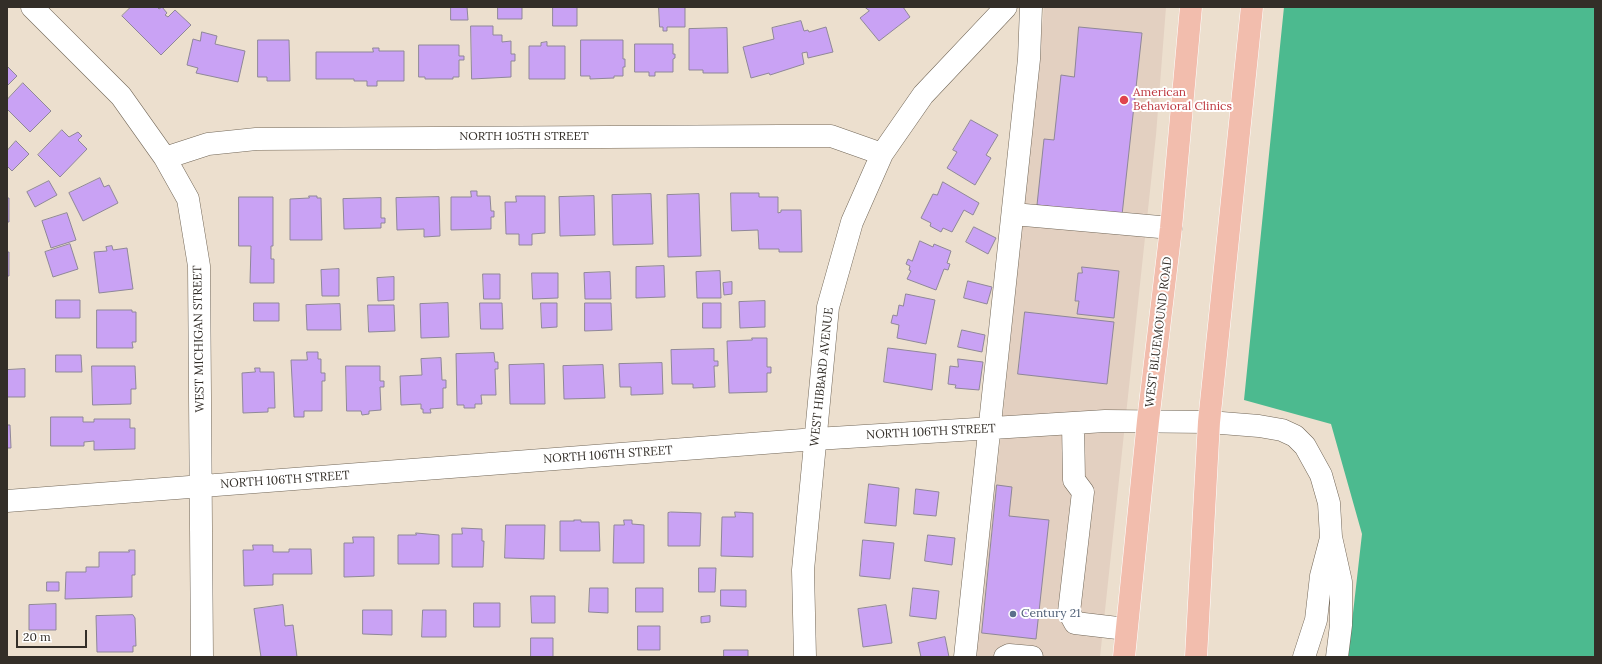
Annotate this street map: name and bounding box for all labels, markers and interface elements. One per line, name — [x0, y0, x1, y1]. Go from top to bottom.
place label: American Behavioral Clinics — [1133, 86, 1232, 114]
marker: American Behavioral Clinics — [1118, 94, 1130, 106]
street label: NORTH 105TH STREET — [459, 130, 589, 144]
street label: WEST BLUEMOUND ROAD — [1143, 256, 1175, 408]
street label: WEST MICHIGAN STREET — [191, 265, 207, 413]
street label: WEST HIBBARD AVENUE — [808, 307, 836, 447]
street label: NORTH 106TH STREET — [866, 421, 996, 443]
street label: NORTH 106TH STREET — [543, 443, 673, 467]
street label: NORTH 106TH STREET — [220, 468, 350, 492]
place label: Century 21 — [1021, 607, 1081, 621]
marker: Century 21 — [1008, 609, 1018, 619]
scale bar — [18, 622, 89, 648]
text: 20 m — [23, 629, 51, 644]

